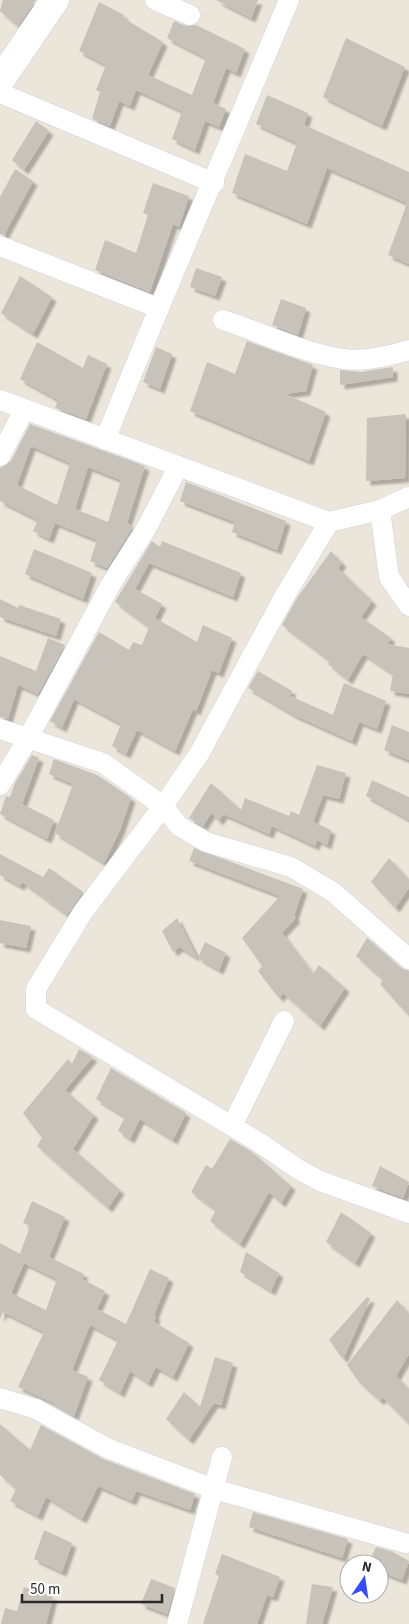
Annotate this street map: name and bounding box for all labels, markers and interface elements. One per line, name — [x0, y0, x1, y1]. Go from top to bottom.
north arrow — [339, 1554, 389, 1604]
text: N — [360, 1557, 373, 1578]
scale bar — [22, 1572, 162, 1604]
text: 50 m — [30, 1579, 60, 1600]

